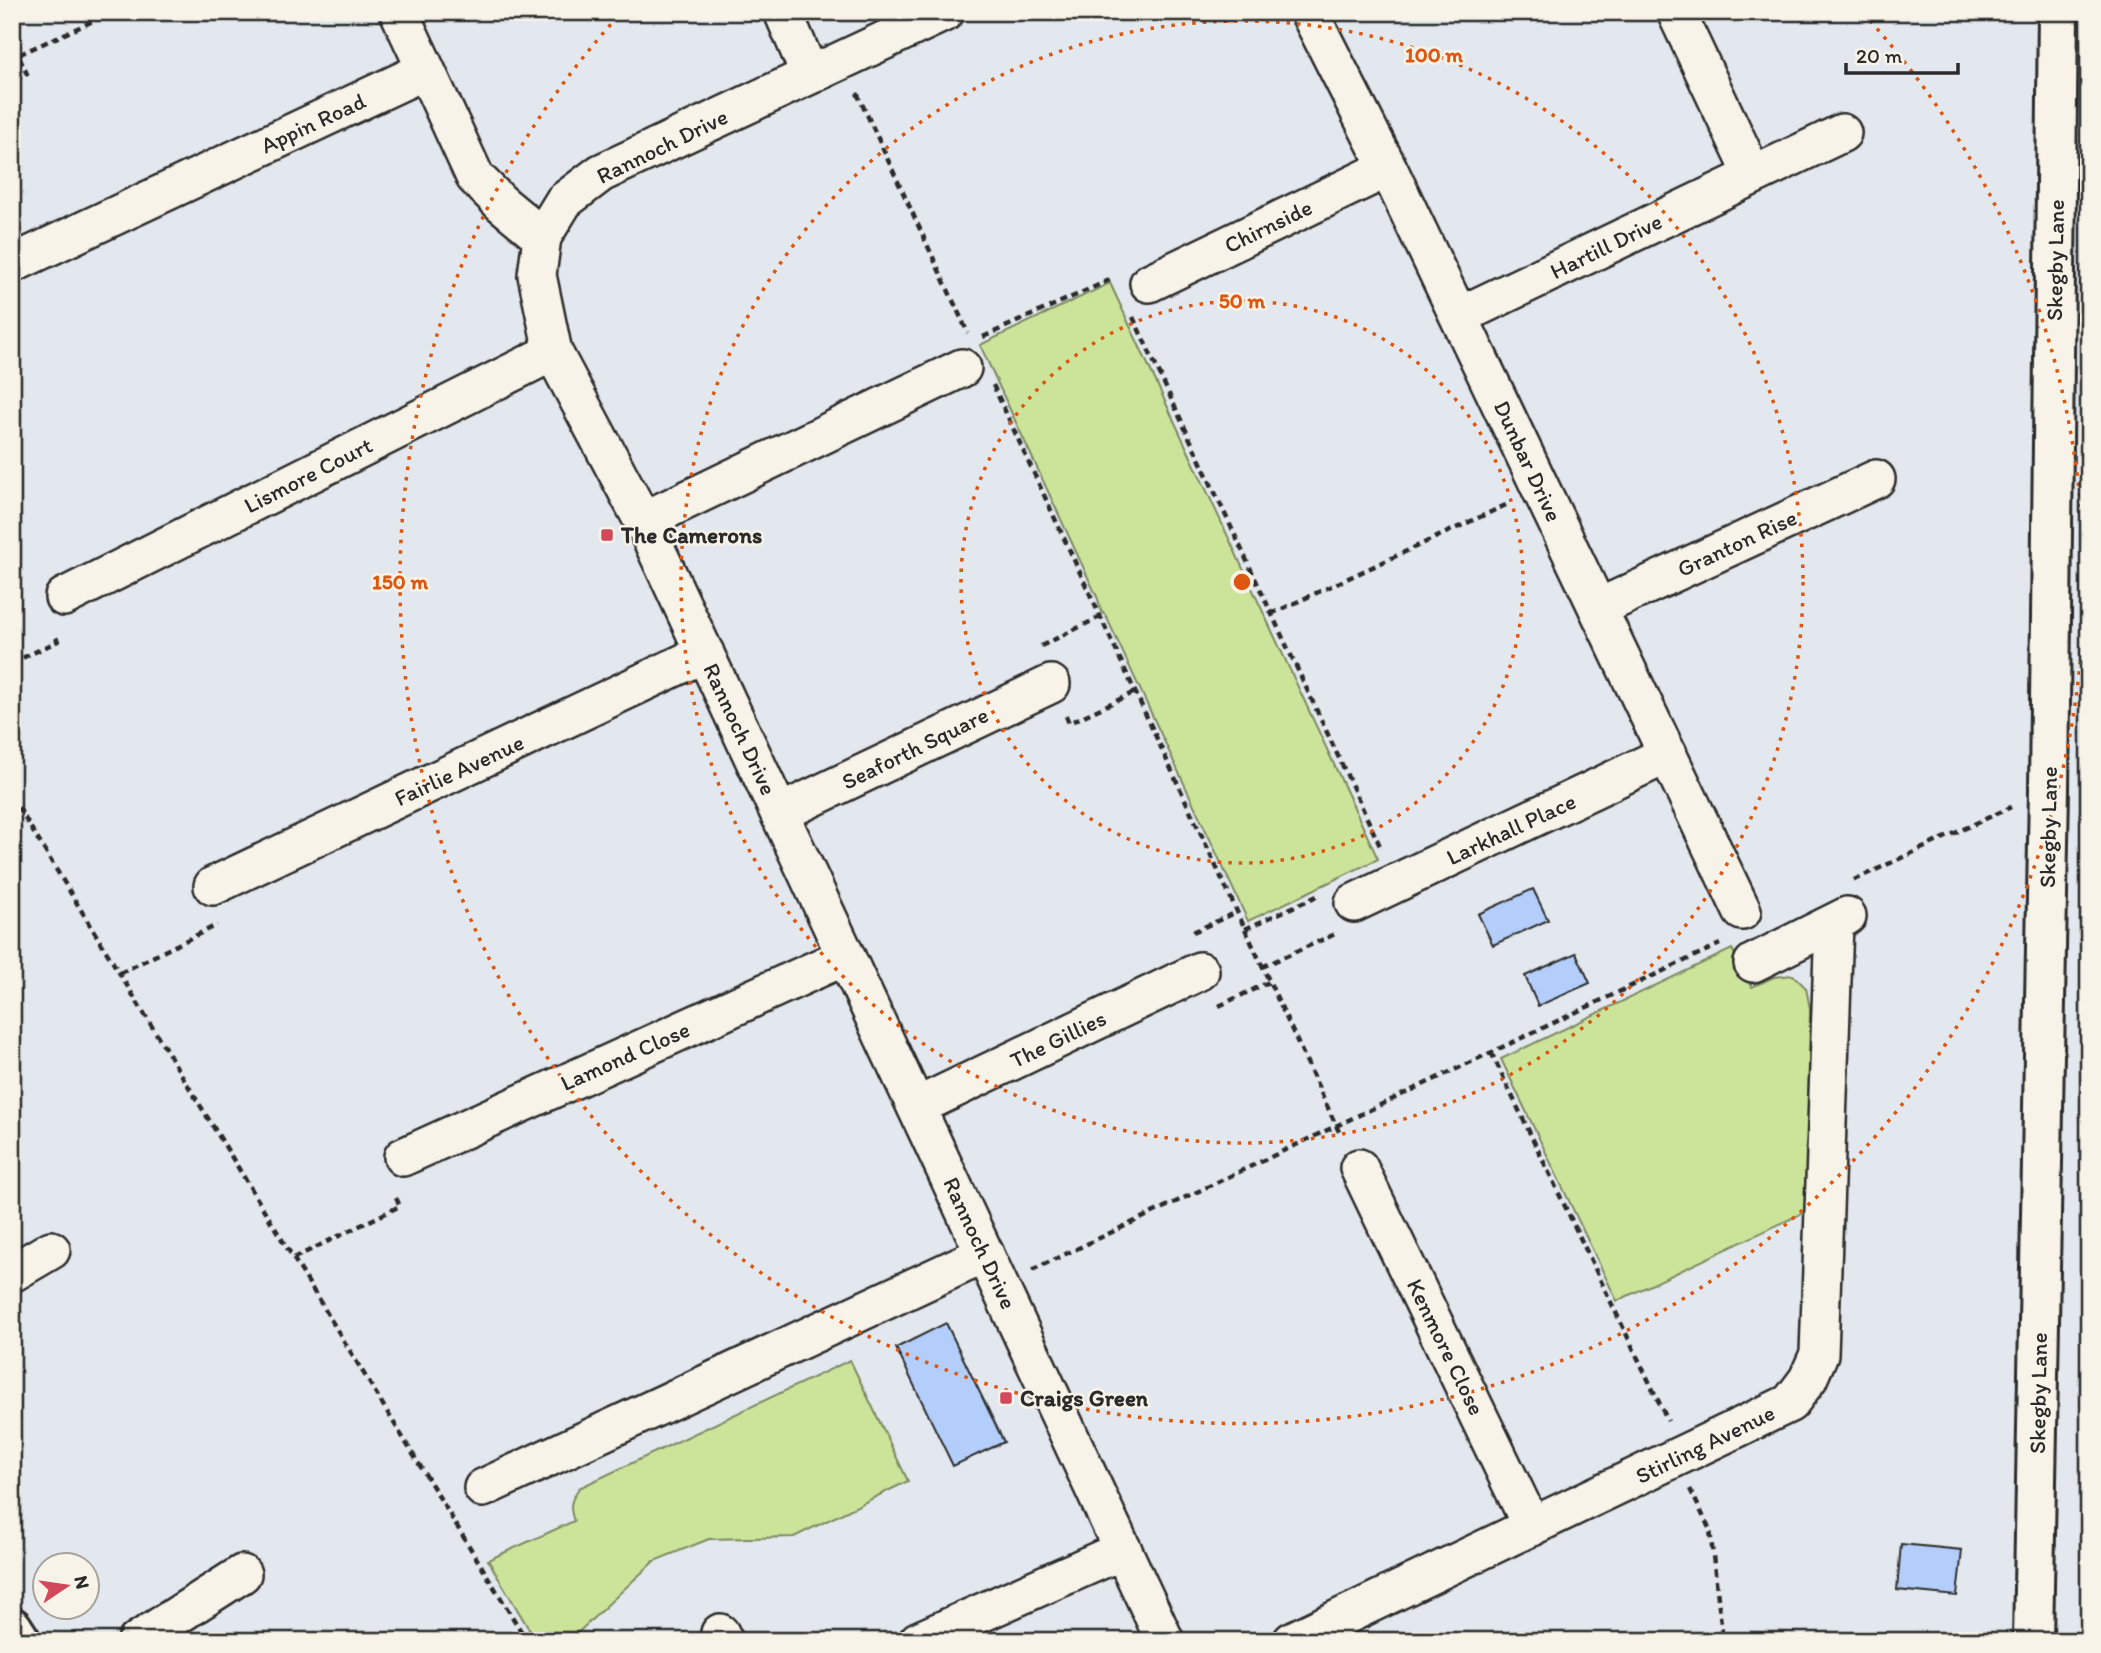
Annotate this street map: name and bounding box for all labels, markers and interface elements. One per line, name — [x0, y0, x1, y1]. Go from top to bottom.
scale bar — [1846, 32, 1958, 76]
text: 100 m — [1405, 42, 1463, 67]
text: 20 m — [1856, 43, 1903, 68]
street label: Appin Road — [256, 86, 370, 159]
street label: Rannoch Drive — [592, 102, 732, 190]
street label: Chirnside — [1219, 193, 1317, 259]
street label: Skegby Lane — [2040, 199, 2070, 321]
street label: Hartill Drive — [1545, 207, 1667, 285]
text: 50 m — [1219, 288, 1266, 313]
street label: Dunbar Drive — [1488, 396, 1568, 526]
street label: Lismore Court — [239, 431, 377, 519]
street label: Granton Rise — [1673, 503, 1801, 583]
place label: The Camerons — [620, 521, 762, 549]
marker: The Camerons — [599, 527, 615, 543]
text: 150 m — [372, 569, 428, 594]
centre of rings — [1230, 570, 1254, 594]
street label: Rannoch Drive — [697, 659, 783, 799]
street label: Seaforth Square — [837, 700, 993, 796]
street label: Fairlie Avenue — [390, 728, 528, 812]
street label: Skegby Lane — [2033, 766, 2063, 888]
street label: Larkhall Place — [1442, 787, 1580, 871]
street label: The Gillies — [1005, 1004, 1111, 1074]
street label: Lamond Close — [556, 1015, 694, 1097]
street label: Rannoch Drive — [937, 1173, 1023, 1313]
street label: Kenmore Close — [1401, 1274, 1491, 1420]
street label: Skegby Lane — [2023, 1332, 2053, 1454]
place label: Craigs Green — [1020, 1384, 1149, 1412]
marker: Craigs Green — [998, 1390, 1014, 1406]
street label: Stirling Avenue — [1631, 1398, 1779, 1490]
north arrow — [32, 1552, 102, 1622]
text: N — [69, 1573, 95, 1591]

